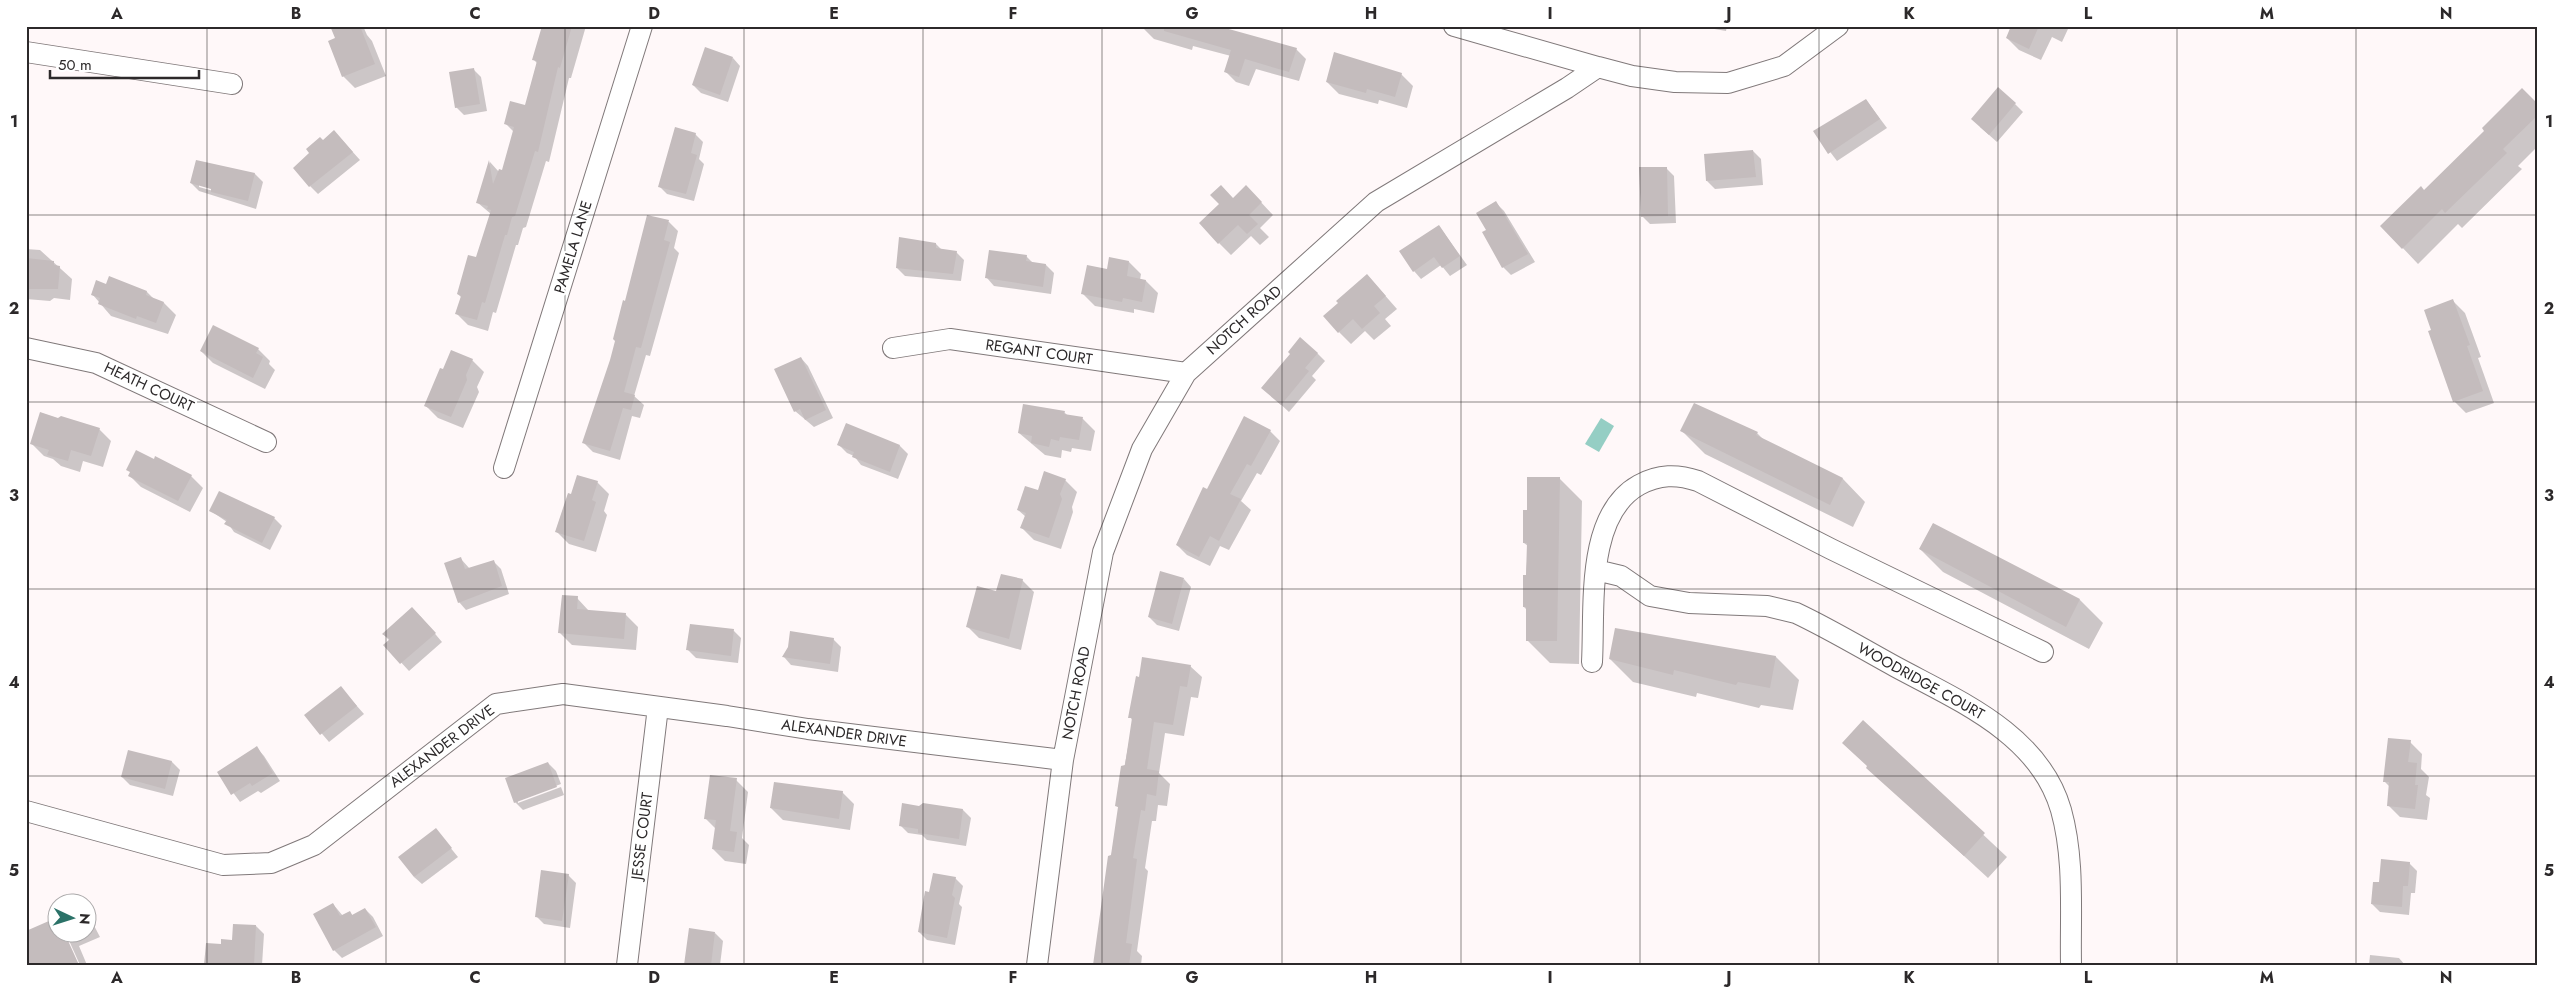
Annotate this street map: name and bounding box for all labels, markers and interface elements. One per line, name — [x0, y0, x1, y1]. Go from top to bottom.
text: A — [110, 2, 123, 25]
text: B — [291, 2, 301, 25]
text: C — [469, 2, 481, 25]
text: D — [648, 2, 660, 25]
text: E — [829, 2, 839, 25]
text: F — [1009, 2, 1017, 25]
text: G — [1185, 2, 1199, 25]
text: H — [1365, 2, 1377, 25]
text: I — [1547, 2, 1553, 25]
text: J — [1723, 2, 1732, 25]
text: K — [1903, 2, 1915, 25]
text: L — [2084, 2, 2093, 25]
text: M — [2260, 2, 2274, 25]
text: N — [2440, 2, 2452, 25]
scale bar — [50, 48, 199, 80]
text: 50 m — [58, 54, 92, 76]
text: 1 — [10, 110, 18, 133]
text: 1 — [2545, 110, 2553, 133]
street label: PAMELA LANE — [548, 198, 598, 296]
street label: NOTCH ROAD — [1201, 280, 1287, 360]
text: 2 — [9, 297, 19, 320]
text: 2 — [2544, 297, 2554, 320]
street label: REGANT COURT — [984, 334, 1094, 370]
street label: HEATH COURT — [100, 357, 198, 417]
text: 3 — [9, 484, 19, 507]
text: 3 — [2544, 484, 2554, 507]
street label: WOODRIDGE COURT — [1854, 637, 1988, 725]
street label: NOTCH ROAD — [1056, 644, 1096, 742]
text: 4 — [8, 671, 20, 694]
text: 4 — [2543, 671, 2555, 694]
street label: ALEXANDER DRIVE — [385, 699, 499, 793]
street label: ALEXANDER DRIVE — [780, 713, 908, 753]
street label: JESSE COURT — [625, 791, 658, 883]
text: 5 — [9, 859, 19, 882]
text: 5 — [2544, 859, 2554, 882]
north arrow — [48, 894, 98, 944]
text: N — [75, 913, 95, 925]
text: A — [110, 966, 123, 989]
text: B — [291, 966, 301, 989]
text: C — [469, 966, 481, 989]
text: D — [648, 966, 660, 989]
text: E — [829, 966, 839, 989]
text: F — [1009, 966, 1017, 989]
text: G — [1185, 966, 1199, 989]
text: H — [1365, 966, 1377, 989]
text: I — [1547, 966, 1553, 989]
text: J — [1723, 966, 1732, 989]
text: K — [1903, 966, 1915, 989]
text: L — [2084, 966, 2093, 989]
text: M — [2260, 966, 2274, 989]
text: N — [2440, 966, 2452, 989]

